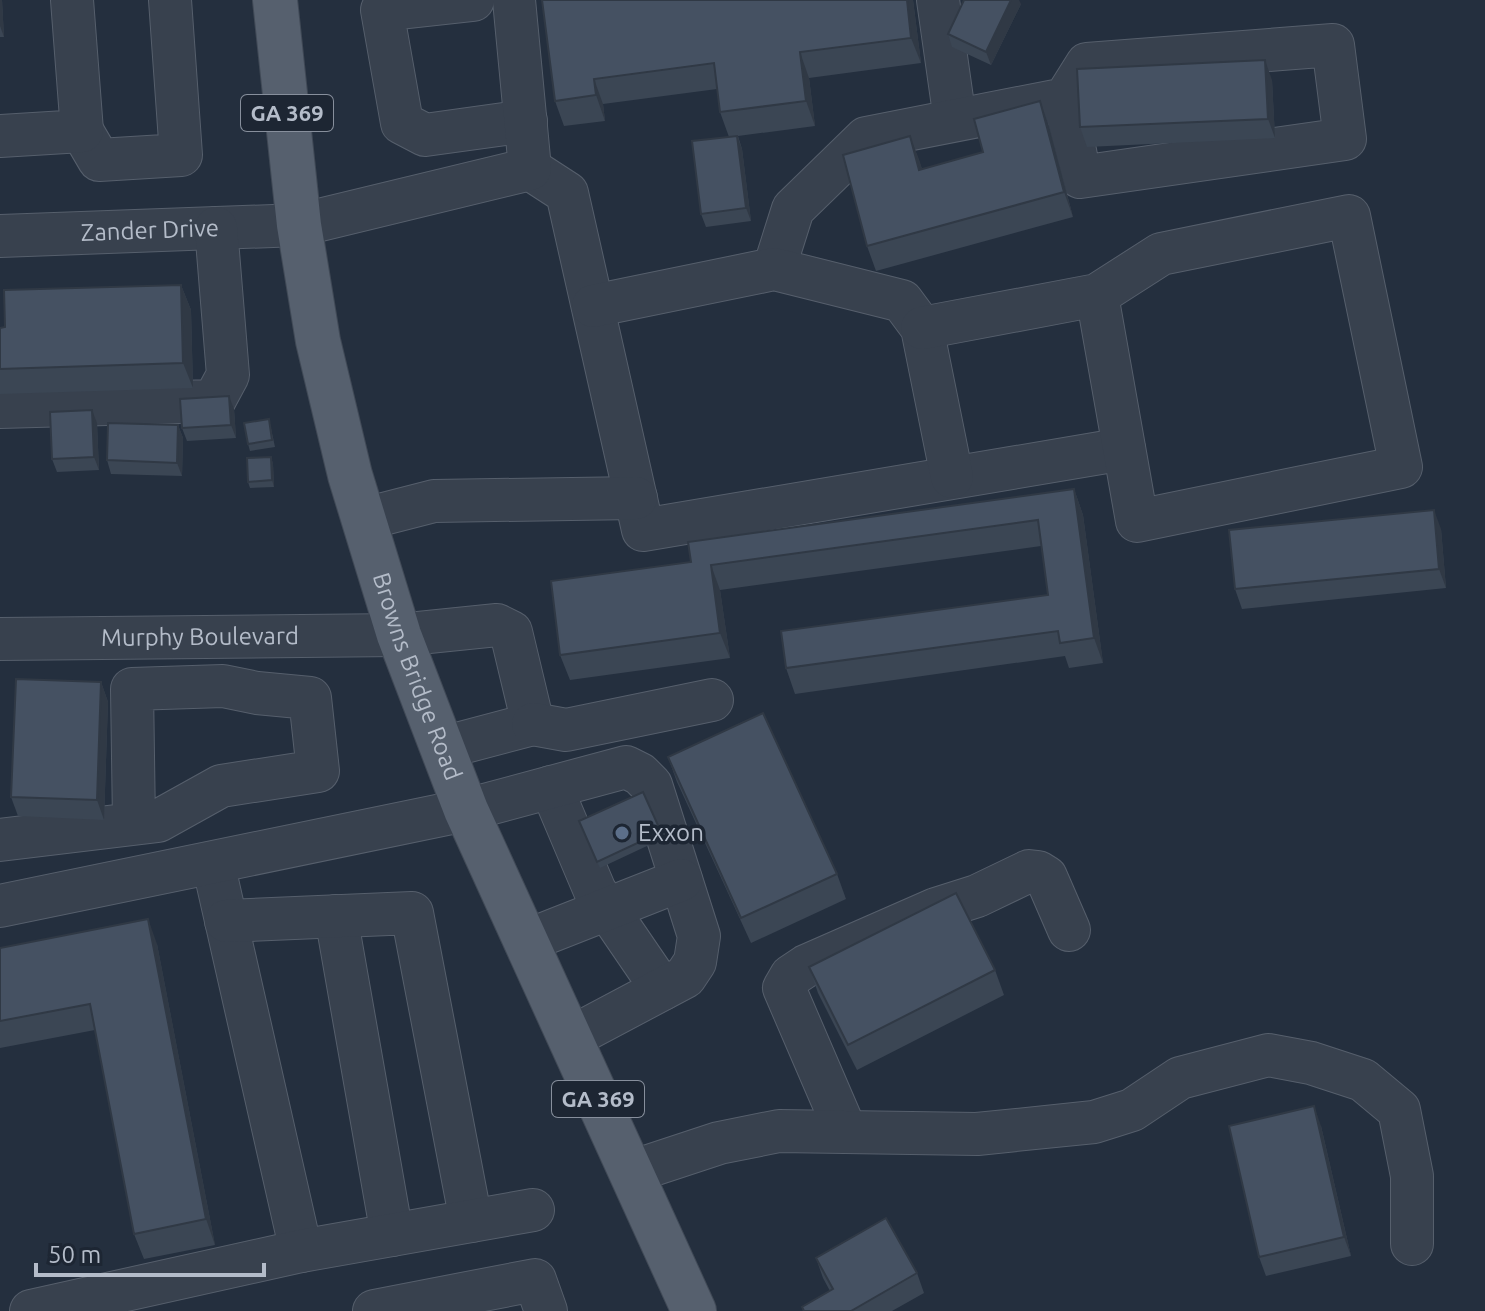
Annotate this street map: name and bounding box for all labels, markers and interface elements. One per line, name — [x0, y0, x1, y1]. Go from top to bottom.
road number: GA 369 — [241, 95, 333, 131]
street label: Zander Drive — [80, 214, 220, 246]
street label: Browns Bridge Road — [368, 569, 467, 784]
street label: Murphy Boulevard — [101, 622, 299, 651]
place label: Exxon — [638, 819, 704, 846]
marker: Exxon — [613, 824, 631, 842]
road number: GA 369 — [552, 1081, 644, 1117]
scale bar — [36, 1227, 264, 1277]
text: 50 m — [48, 1241, 101, 1268]

